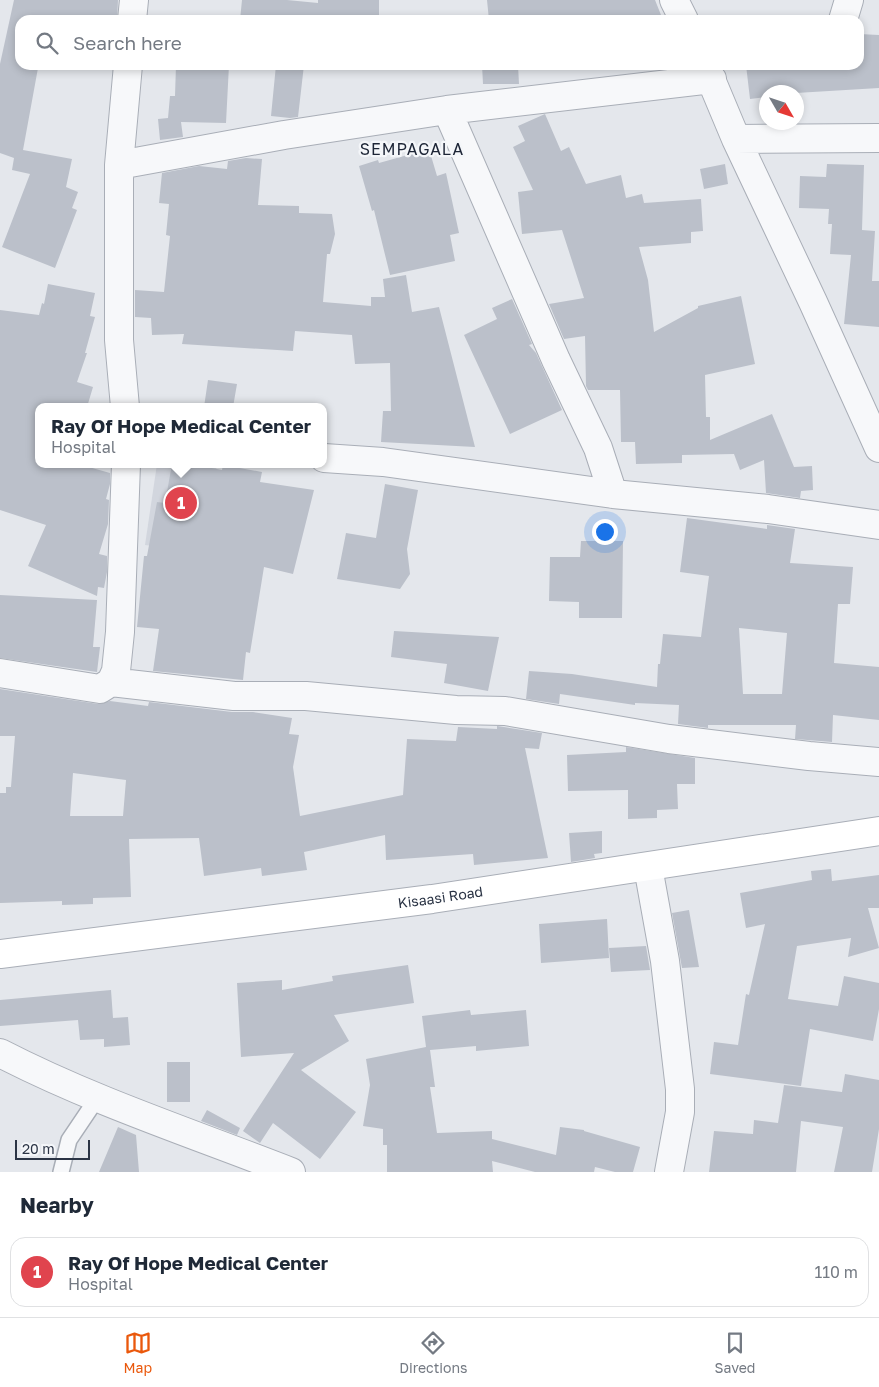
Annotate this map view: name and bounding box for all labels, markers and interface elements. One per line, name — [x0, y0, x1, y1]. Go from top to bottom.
search box — [15, 15, 864, 70]
icon: search — [33, 29, 61, 57]
text: Search here — [73, 31, 182, 54]
north arrow — [759, 85, 804, 130]
district label: SEMPAGALA — [360, 139, 464, 159]
popup — [35, 403, 327, 468]
text: Ray Of Hope Medical Center — [51, 414, 311, 437]
text: Hospital — [51, 437, 116, 457]
pin: 1 — [165, 484, 197, 522]
your location — [592, 519, 618, 545]
street label: Kisaasi Road — [397, 882, 484, 911]
scale bar — [15, 1137, 90, 1160]
text: 20 m — [22, 1140, 55, 1157]
text: Nearby — [20, 1192, 94, 1218]
text: Ray Of Hope Medical Center — [68, 1251, 328, 1274]
text: 1 — [33, 1262, 41, 1282]
text: 110 m — [814, 1262, 858, 1282]
text: Hospital — [68, 1274, 133, 1294]
tab: Map — [124, 1329, 152, 1376]
tab: Directions — [399, 1329, 468, 1376]
tab: Saved — [715, 1329, 755, 1376]

